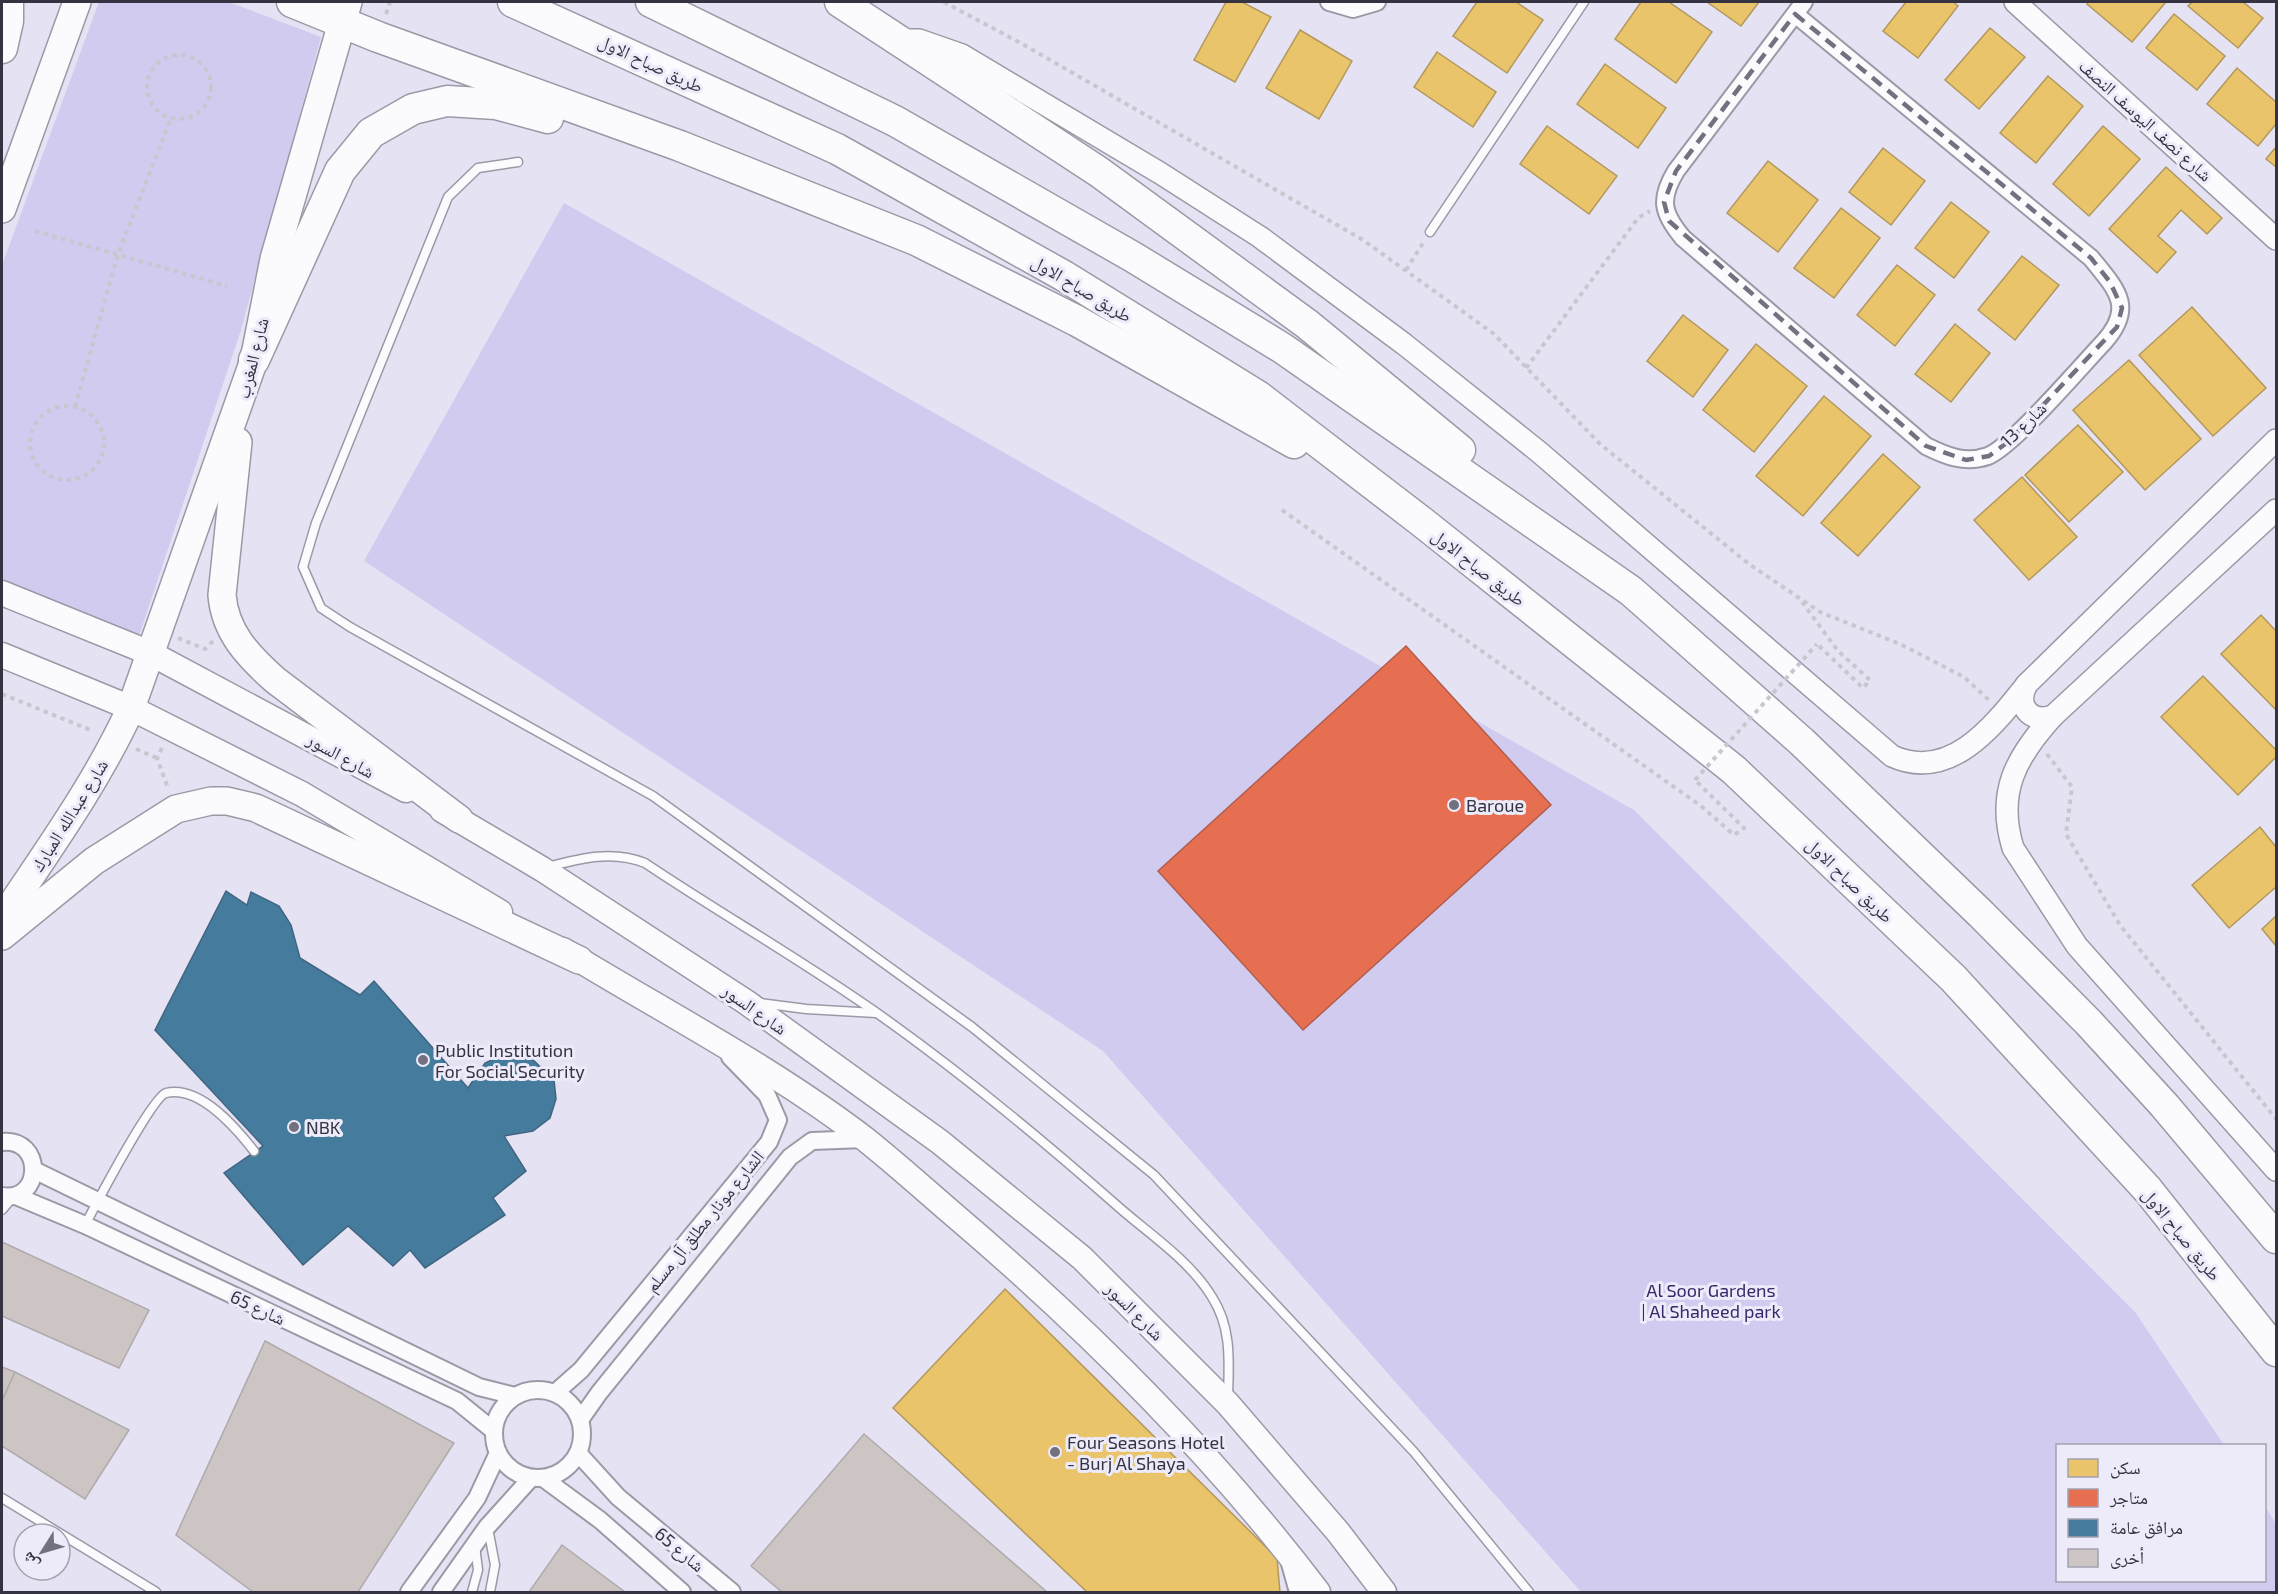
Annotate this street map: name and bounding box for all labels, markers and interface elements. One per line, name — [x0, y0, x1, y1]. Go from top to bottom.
street label: طريق صباح الاول — [594, 29, 707, 99]
street label: شارع نصف اليوسف النصف — [2074, 54, 2217, 186]
street label: طريق صباح الاول — [1027, 249, 1136, 328]
street label: شارع المغرب — [231, 315, 274, 401]
street label: شارع 13 — [1995, 397, 2051, 452]
street label: طريق صباح الاول — [1426, 524, 1530, 612]
street label: شارع السور — [302, 727, 379, 783]
street label: شارع عبدالله المبارك — [26, 755, 113, 876]
place label: Baroue — [1466, 794, 1524, 816]
marker: Baroue — [1447, 798, 1461, 812]
street label: طريق صباح الاول — [1800, 833, 1898, 929]
street label: شارع السور — [717, 978, 791, 1040]
place label: Public Institution For Social Security — [435, 1039, 585, 1082]
marker: Public Institution For Social Security — [416, 1053, 430, 1067]
place label: NBK — [306, 1116, 341, 1138]
marker: NBK — [287, 1120, 301, 1134]
street label: الشارع مونار مطلق آل مسلم — [640, 1146, 770, 1298]
street label: طريق صباح الاول — [2136, 1183, 2226, 1286]
street label: شارع السور — [1100, 1276, 1169, 1346]
park label: Al Soor Gardens | Al Shaheed park — [1641, 1279, 1781, 1322]
street label: شارع 65 — [227, 1285, 289, 1330]
place label: Four Seasons Hotel - Burj Al Shaya — [1067, 1431, 1225, 1474]
legend — [2056, 1444, 2266, 1582]
marker: Four Seasons Hotel - Burj Al Shaya — [1048, 1445, 1062, 1459]
text: سكن — [2110, 1456, 2141, 1479]
text: متاجر — [2109, 1486, 2148, 1508]
text: مرافق عامة — [2110, 1516, 2183, 1539]
north arrow — [12, 1522, 72, 1582]
street label: شارع 65 — [650, 1522, 709, 1577]
text: أخرى — [2110, 1546, 2144, 1569]
text: ش — [17, 1548, 43, 1574]

